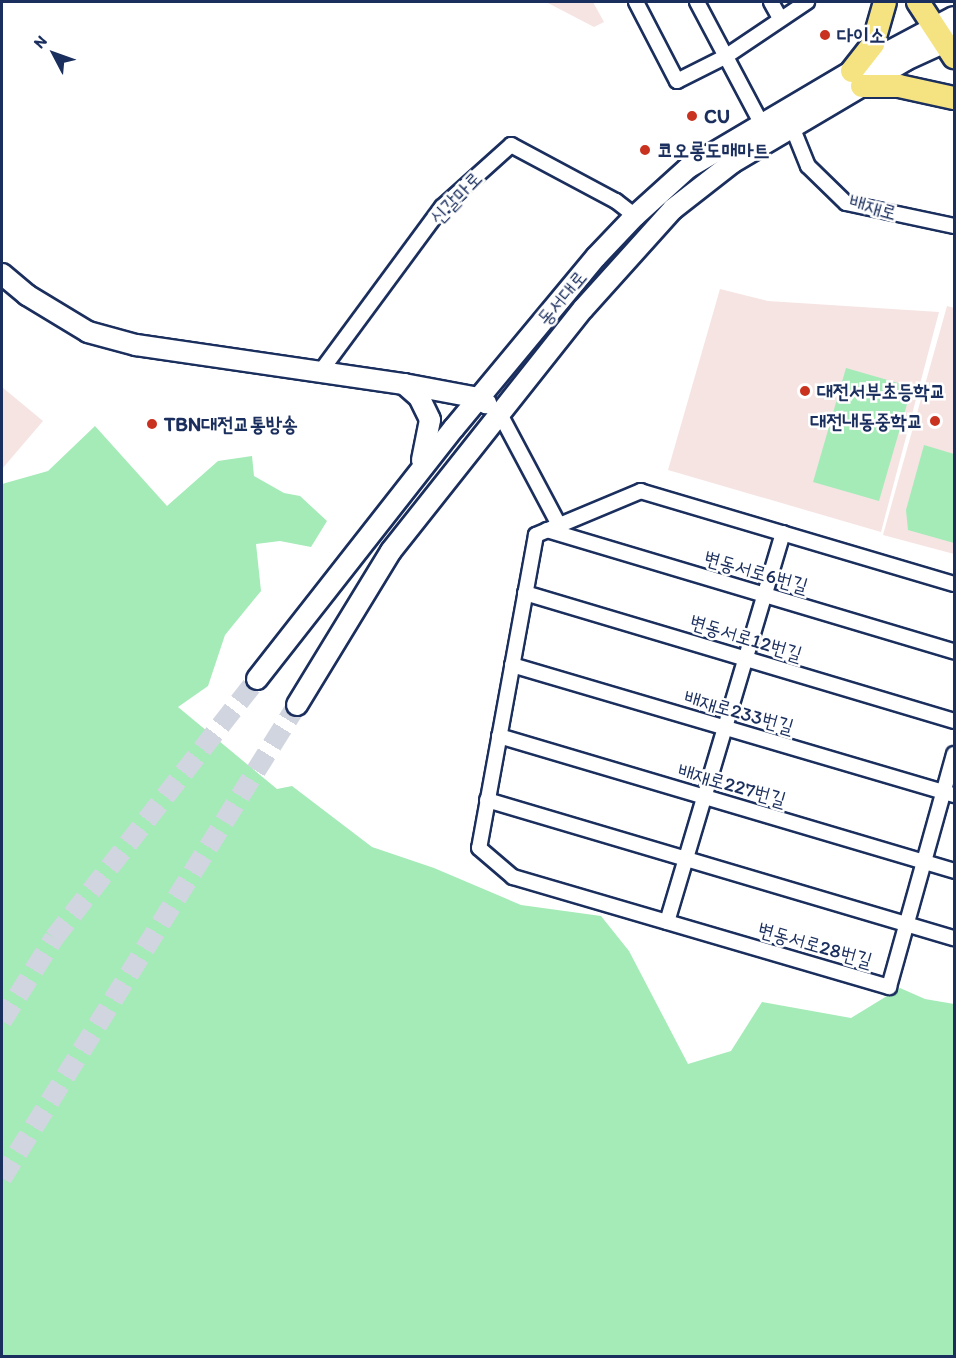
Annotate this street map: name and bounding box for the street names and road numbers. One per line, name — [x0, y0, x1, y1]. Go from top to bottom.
street label: 신갈마로 — [425, 167, 487, 229]
street label: 배재로 — [846, 189, 900, 225]
street label: 동서대로 — [532, 266, 592, 330]
street label: 변동서로6번길 — [701, 546, 811, 598]
street label: 변동서로12번길 — [687, 610, 805, 666]
street label: 배재로233번길 — [681, 685, 797, 739]
street label: 배재로227번길 — [675, 758, 789, 812]
street label: 변동서로28번길 — [755, 917, 875, 973]

